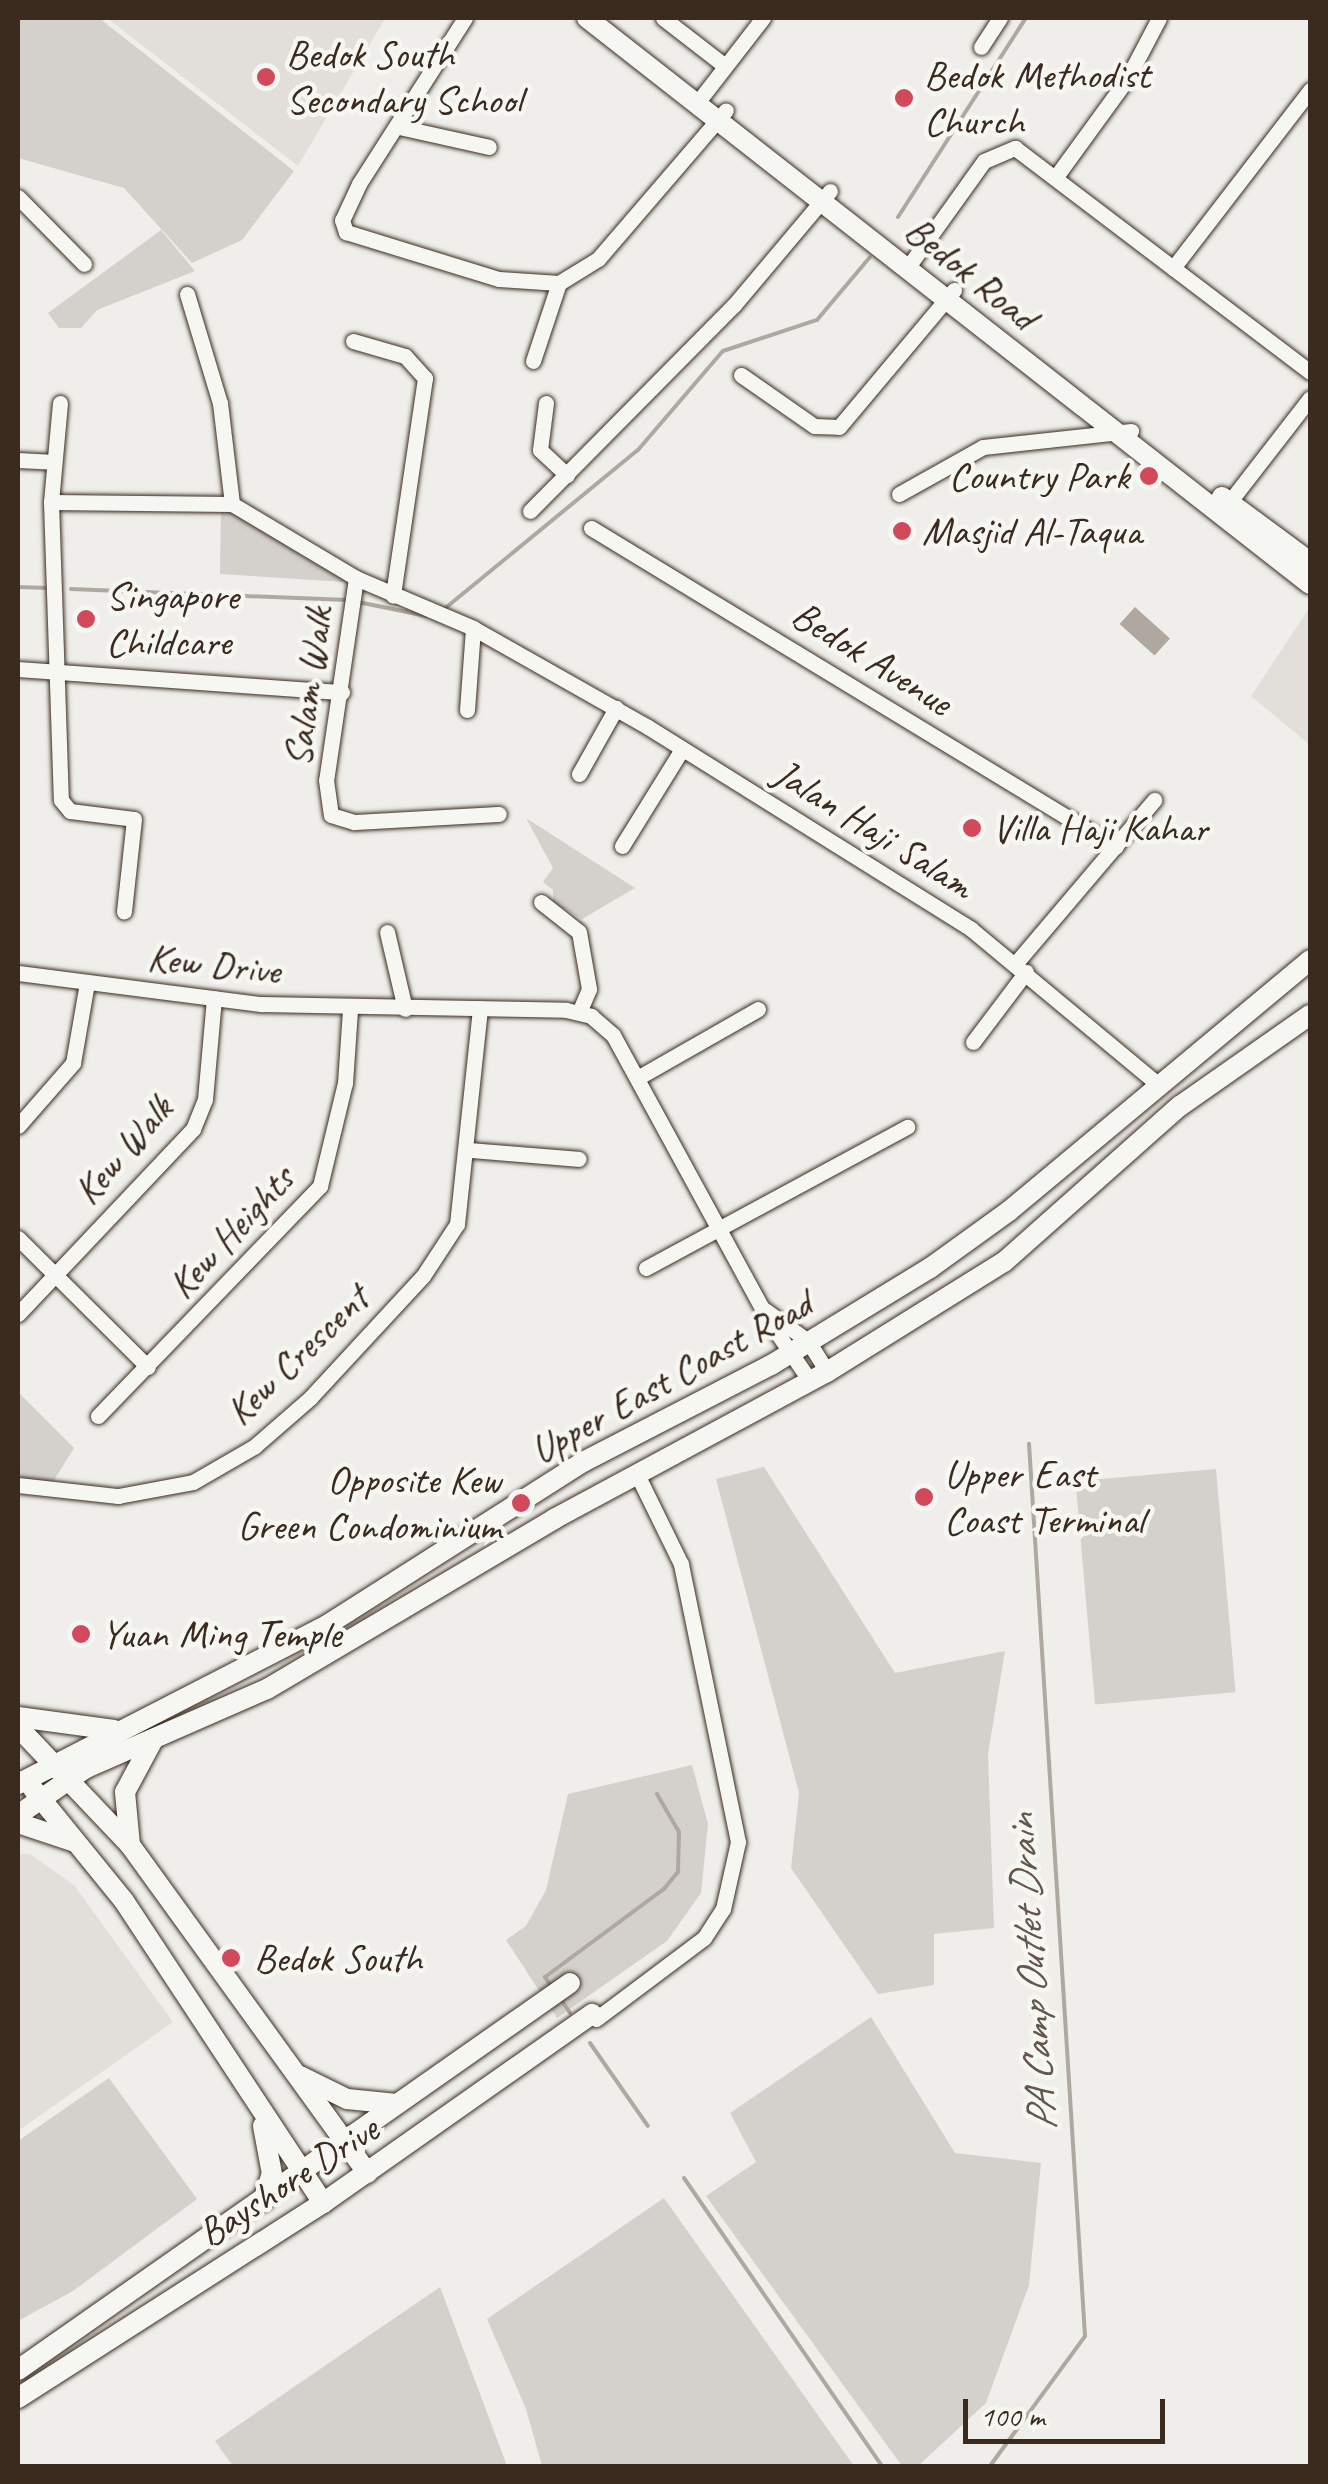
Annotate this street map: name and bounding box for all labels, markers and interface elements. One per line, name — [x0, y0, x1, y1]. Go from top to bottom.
place label: Bedok South Secondary School — [286, 30, 520, 124]
place label: Bedok Methodist Church — [924, 51, 1149, 145]
marker: Bedok South Secondary School — [255, 66, 277, 88]
marker: Bedok Methodist Church — [893, 87, 915, 109]
street label: Bedok Road — [896, 206, 1046, 340]
place label: Country Park — [949, 452, 1129, 500]
marker: Country Park — [1138, 465, 1160, 487]
place label: Masjid Al-Taqua — [922, 507, 1141, 555]
marker: Masjid Al-Taqua — [891, 520, 913, 542]
place label: Singapore Childcare — [106, 572, 239, 666]
street label: Bedok Avenue — [783, 590, 961, 726]
street label: Salam Walk — [273, 604, 343, 770]
marker: Singapore Childcare — [75, 608, 97, 630]
street label: Jalan Haji Salam — [764, 748, 984, 910]
place label: Villa Haji Kahar — [992, 804, 1208, 852]
marker: Villa Haji Kahar — [961, 817, 983, 839]
street label: Kew Drive — [145, 933, 283, 995]
street label: Kew Walk — [62, 1085, 184, 1215]
street label: Kew Heights — [158, 1156, 304, 1308]
street label: Kew Crescent — [215, 1275, 379, 1435]
street label: Upper East Coast Road — [522, 1280, 820, 1474]
place label: Upper East Coast Terminal — [944, 1450, 1145, 1544]
place label: Opposite Kew Green Condominium — [238, 1456, 501, 1550]
marker: Upper East Coast Terminal — [913, 1486, 935, 1508]
marker: Opposite Kew Green Condominium — [510, 1492, 532, 1514]
place label: Yuan Ming Temple — [101, 1610, 341, 1658]
marker: Yuan Ming Temple — [70, 1623, 92, 1645]
water label: PA Camp Outlet Drain — [996, 1813, 1068, 2133]
place label: Bedok South — [254, 1934, 421, 1982]
marker: Bedok South — [218, 1945, 244, 1971]
street label: Bayshore Drive — [189, 2105, 387, 2257]
scale bar — [968, 2379, 1170, 2441]
text: 100 m — [980, 2397, 1045, 2435]

